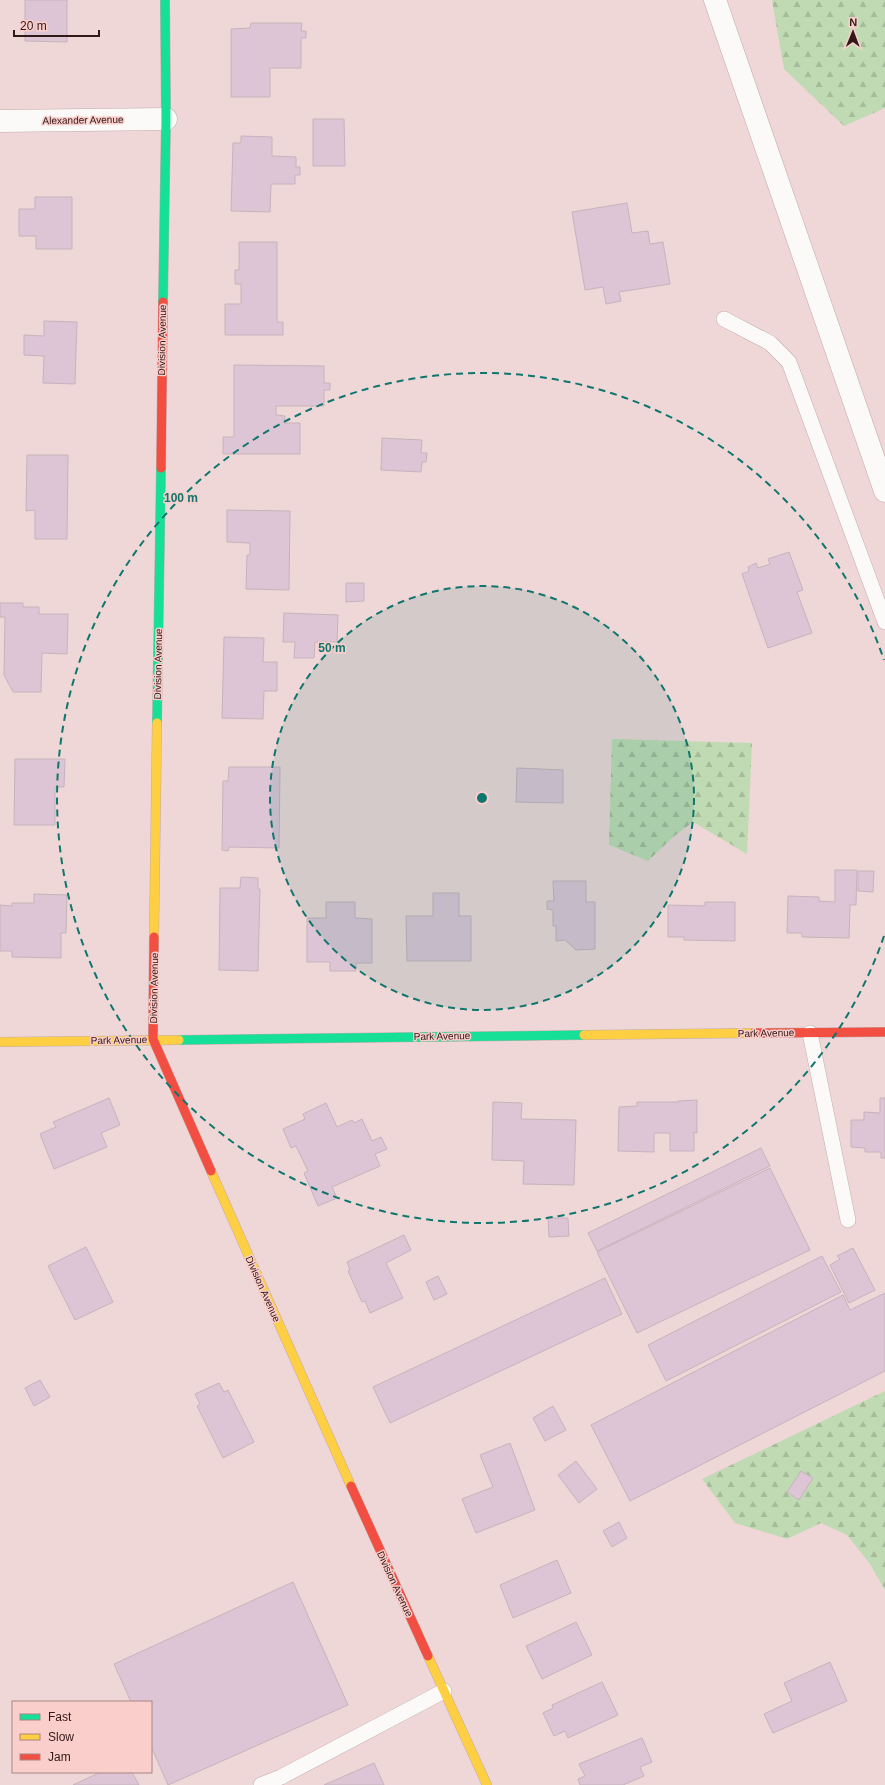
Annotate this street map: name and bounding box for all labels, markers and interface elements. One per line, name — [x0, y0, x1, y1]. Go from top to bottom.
scale bar — [14, 12, 99, 38]
north arrow — [833, 12, 873, 52]
text: N — [849, 16, 857, 28]
text: 20 m — [20, 19, 47, 33]
street label: Alexander Avenue — [42, 114, 124, 126]
street label: Division Avenue — [156, 304, 168, 376]
text: 100 m — [164, 491, 198, 505]
street label: Division Avenue — [152, 628, 164, 700]
text: 50 m — [318, 641, 346, 655]
centre of rings — [475, 791, 489, 805]
street label: Division Avenue — [148, 952, 160, 1024]
street label: Park Avenue — [738, 1027, 795, 1039]
street label: Park Avenue — [414, 1030, 471, 1042]
street label: Park Avenue — [91, 1034, 148, 1046]
street label: Division Avenue — [244, 1254, 283, 1324]
street label: Division Avenue — [375, 1550, 415, 1619]
legend — [12, 1701, 152, 1773]
text: Fast — [48, 1710, 72, 1724]
text: Slow — [48, 1730, 74, 1744]
text: Jam — [48, 1750, 71, 1764]

